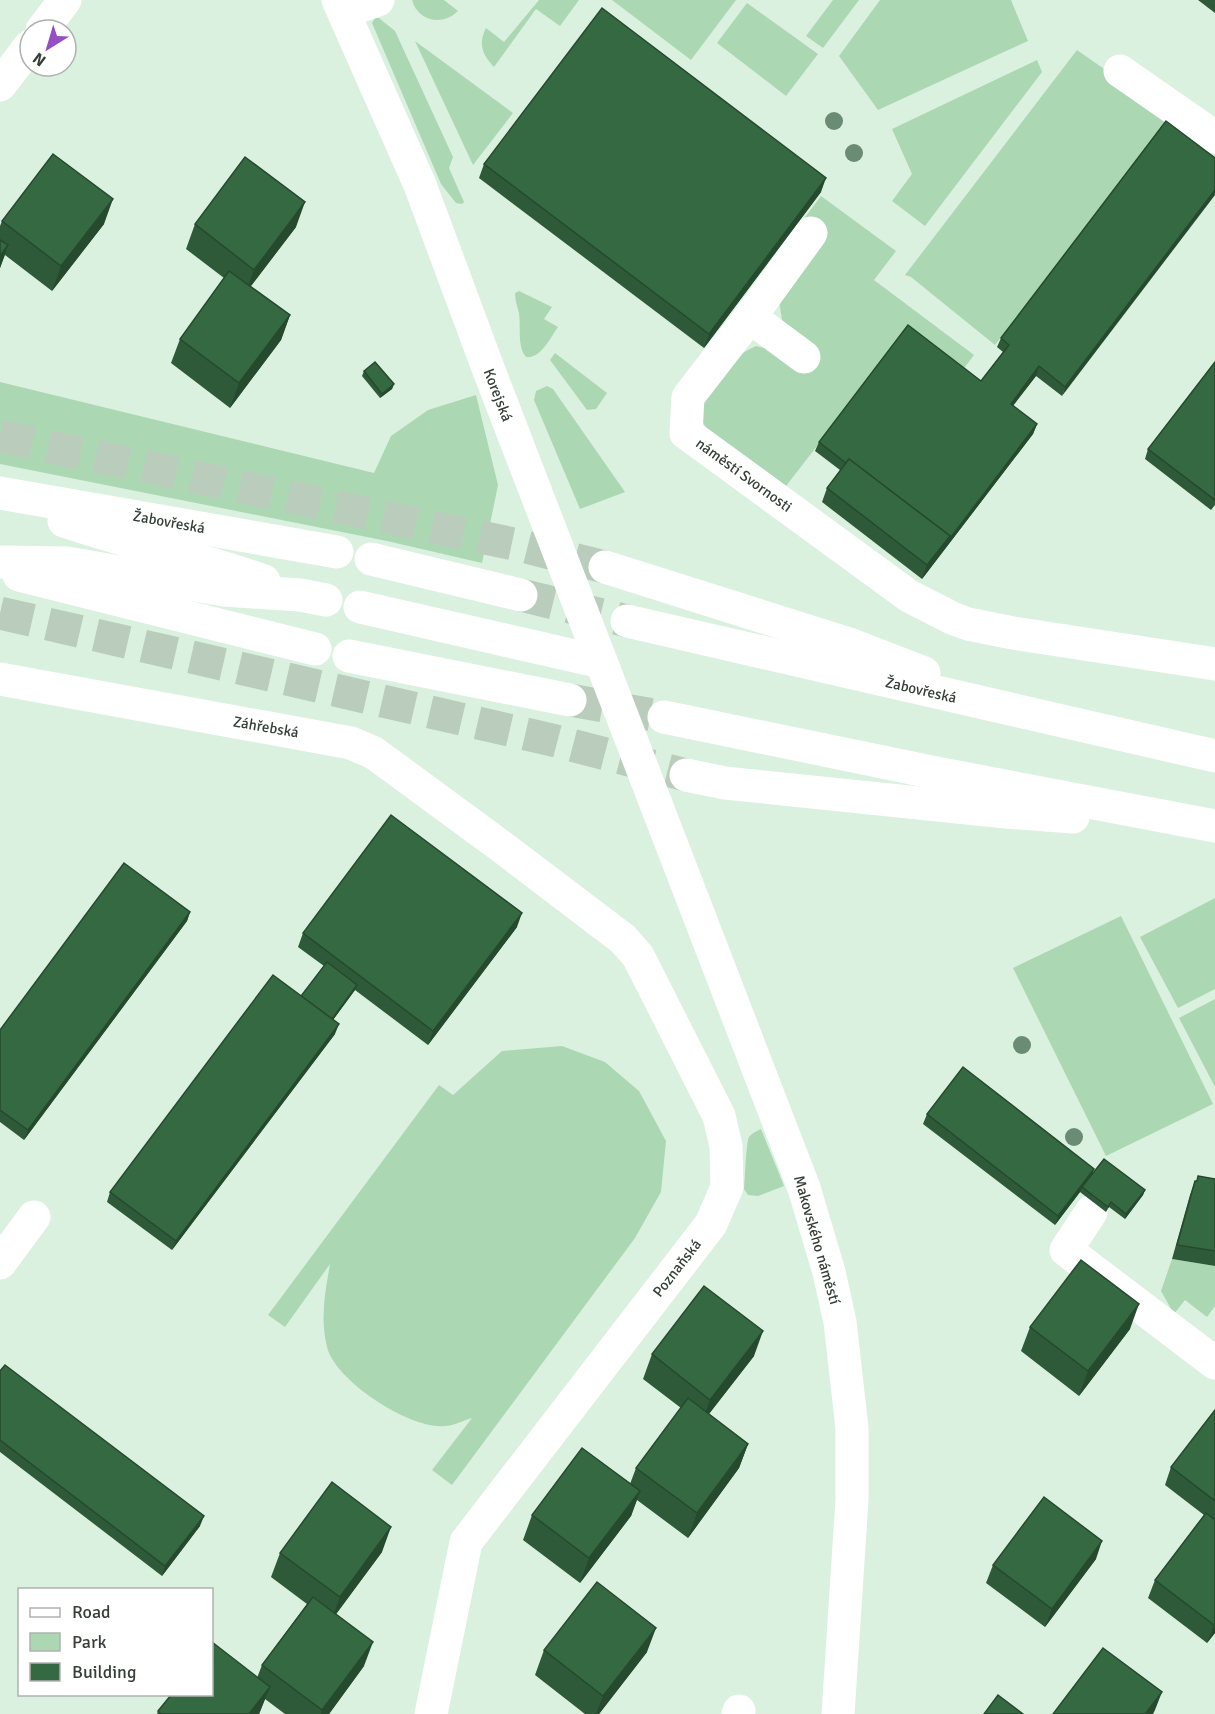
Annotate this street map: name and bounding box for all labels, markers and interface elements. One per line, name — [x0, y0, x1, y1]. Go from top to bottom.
north arrow — [18, 18, 78, 78]
text: N — [29, 48, 50, 71]
street label: Korejská — [480, 366, 516, 424]
street label: náměstí Svornosti — [692, 434, 796, 516]
street label: Žabovřeská — [132, 507, 206, 537]
street label: Žabovřeská — [884, 673, 958, 707]
street label: Záhřebská — [232, 712, 300, 742]
street label: Makovského náměstí — [790, 1173, 844, 1307]
street label: Poznaňská — [649, 1236, 705, 1300]
legend — [18, 1588, 213, 1696]
text: Road — [72, 1601, 111, 1623]
text: Park — [72, 1631, 107, 1653]
text: Building — [72, 1661, 136, 1683]

